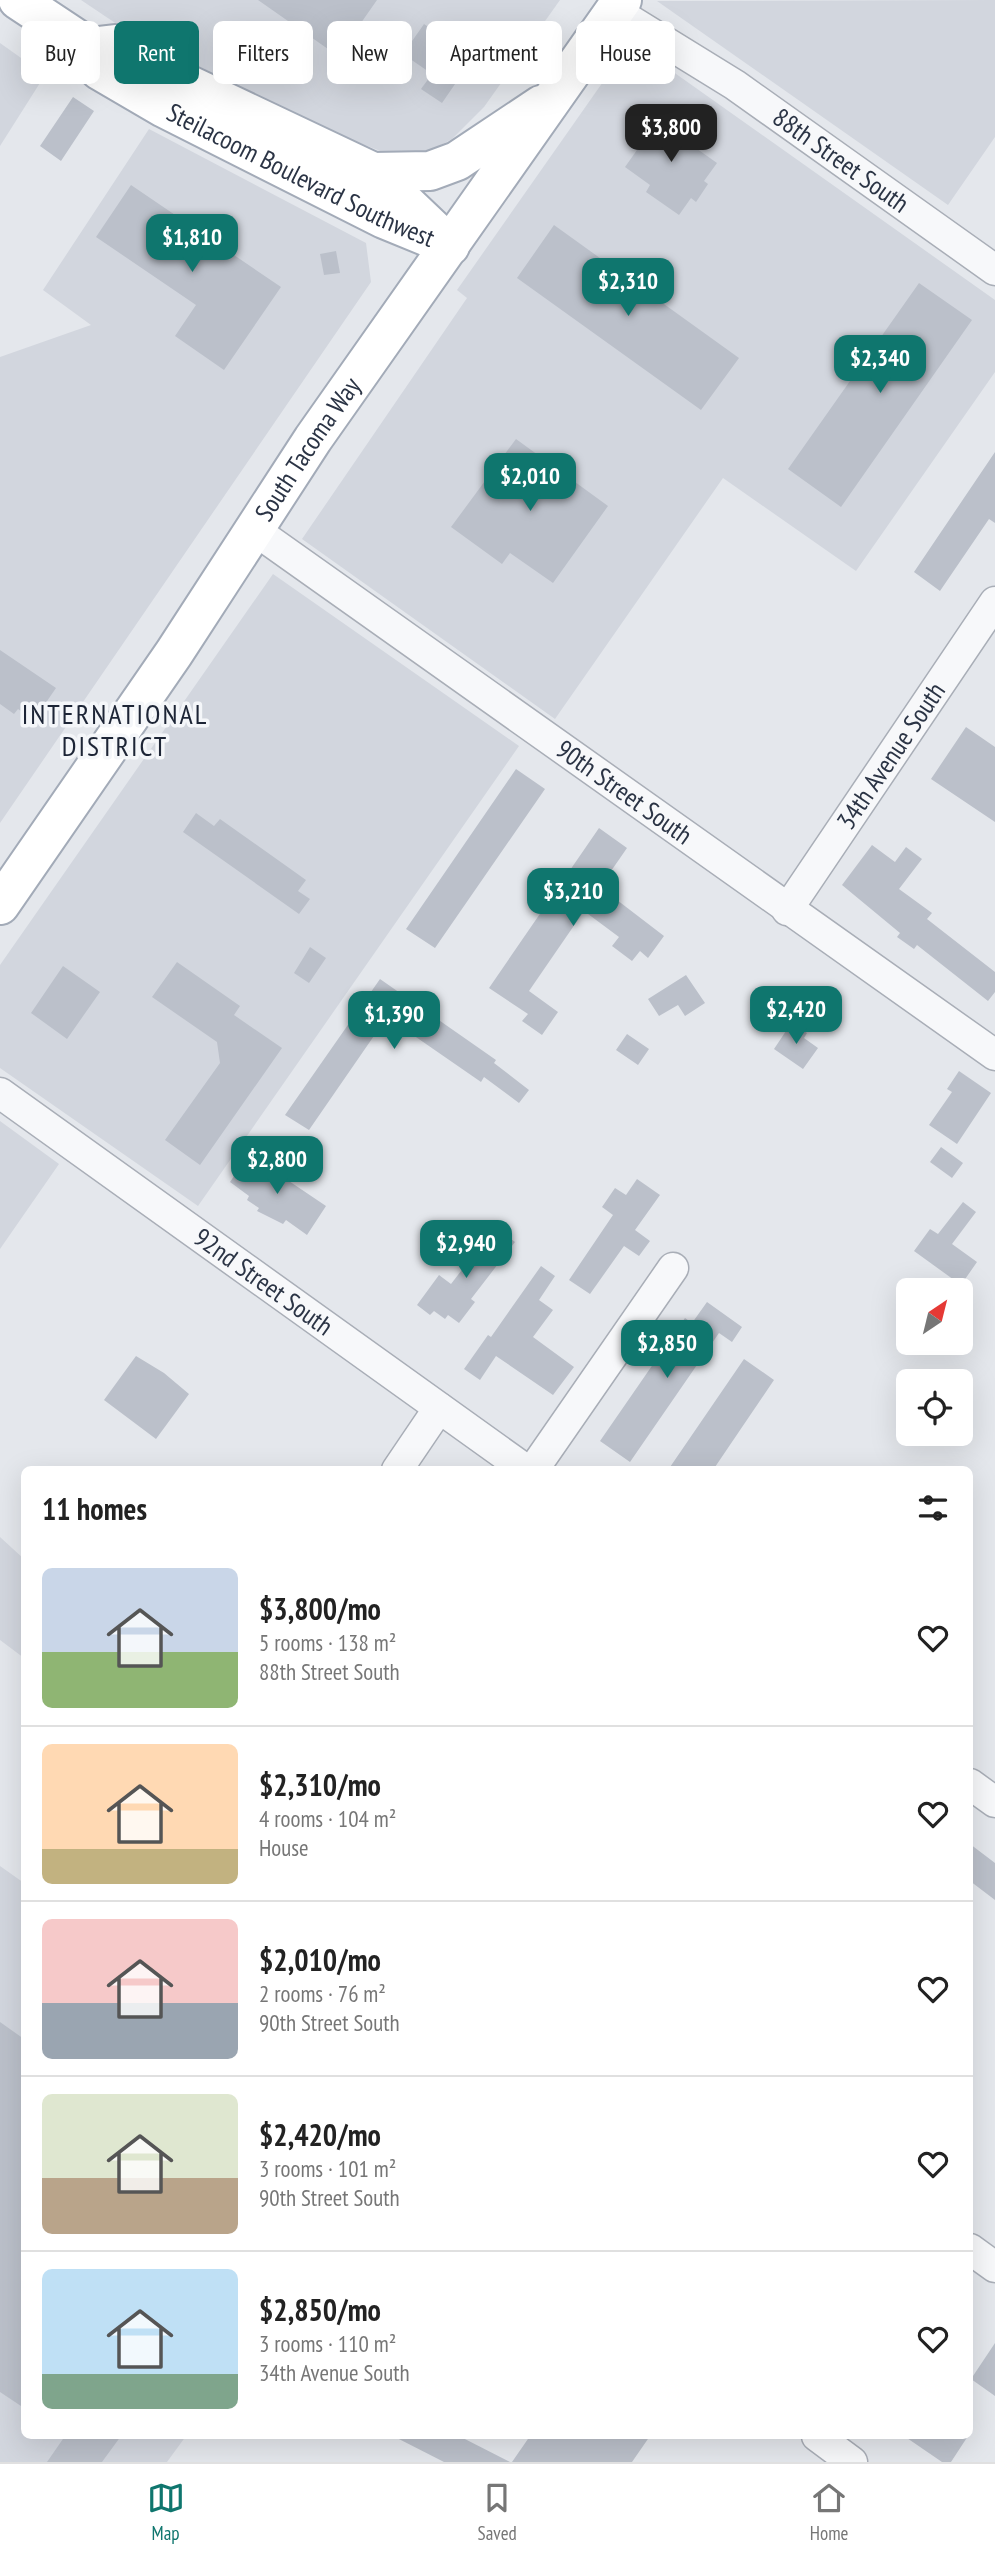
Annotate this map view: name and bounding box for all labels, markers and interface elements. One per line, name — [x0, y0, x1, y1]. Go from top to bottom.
chip: Buy — [21, 21, 100, 84]
chip: Rent — [114, 21, 199, 84]
chip: Filters — [213, 21, 313, 84]
chip: New — [327, 21, 412, 84]
chip: Apartment — [426, 21, 562, 84]
chip: House — [576, 21, 675, 84]
street label: Steilacoom Boulevard Southwest — [162, 95, 440, 254]
street label: 88th Street South — [767, 100, 916, 220]
pin: $3,800 — [614, 104, 728, 164]
text: $3,800 — [641, 112, 701, 141]
pin: $1,810 — [135, 215, 249, 274]
text: $1,810 — [162, 222, 222, 251]
pin: $2,310 — [571, 258, 685, 318]
text: $2,310 — [598, 266, 658, 295]
pin: $2,340 — [823, 336, 937, 395]
text: $2,340 — [850, 343, 910, 372]
street label: South Tacoma Way — [247, 370, 367, 527]
pin: $2,010 — [473, 454, 587, 513]
text: $2,010 — [500, 461, 560, 490]
street label: 34th Avenue South — [829, 676, 952, 835]
district label: INTERNATIONAL DISTRICT — [22, 695, 208, 764]
street label: 90th Street South — [550, 732, 699, 851]
pin: $3,210 — [516, 869, 630, 928]
text: $3,210 — [543, 876, 603, 905]
pin: $2,420 — [739, 986, 853, 1046]
pin: $1,390 — [337, 992, 451, 1051]
text: $2,420 — [766, 994, 826, 1023]
text: $1,390 — [364, 999, 424, 1028]
pin: $2,800 — [220, 1136, 334, 1196]
text: $2,800 — [247, 1144, 307, 1173]
street label: 92nd Street South — [188, 1220, 340, 1342]
pin: $2,940 — [409, 1220, 523, 1280]
text: $2,940 — [436, 1228, 496, 1257]
north arrow — [896, 1278, 973, 1354]
map controls — [896, 1278, 973, 1446]
pin: $2,850 — [610, 1320, 724, 1380]
text: $2,850 — [637, 1328, 697, 1357]
button: locate — [896, 1369, 973, 1446]
text: 11 homes — [42, 1489, 147, 1528]
icon: filters — [914, 1489, 952, 1527]
text: $3,800/mo — [259, 1589, 381, 1628]
icon: home — [98, 1596, 182, 1680]
icon: heart — [914, 1619, 952, 1657]
text: 5 rooms · 138 m² — [259, 1628, 396, 1657]
text: 88th Street South — [259, 1657, 400, 1686]
text: $2,310/mo — [259, 1765, 381, 1804]
icon: home — [98, 1772, 182, 1856]
icon: heart — [914, 1795, 952, 1833]
text: 4 rooms · 104 m² — [259, 1804, 396, 1833]
text: House — [259, 1833, 309, 1862]
text: $2,010/mo — [259, 1940, 381, 1979]
icon: home — [98, 1947, 182, 2031]
icon: heart — [914, 1970, 952, 2008]
text: 2 rooms · 76 m² — [259, 1979, 386, 2008]
text: 90th Street South — [259, 2008, 400, 2037]
text: $2,420/mo — [259, 2115, 381, 2154]
icon: home — [98, 2122, 182, 2206]
icon: heart — [914, 2145, 952, 2183]
text: 3 rooms · 101 m² — [259, 2154, 396, 2183]
text: 90th Street South — [259, 2183, 400, 2212]
text: $2,850/mo — [259, 2290, 381, 2329]
icon: home — [98, 2297, 182, 2381]
icon: heart — [914, 2320, 952, 2358]
text: 3 rooms · 110 m² — [259, 2329, 396, 2358]
text: 34th Avenue South — [259, 2358, 410, 2387]
tab: Map — [147, 2479, 185, 2545]
tab: Saved — [478, 2479, 517, 2545]
tab: Home — [810, 2479, 848, 2545]

